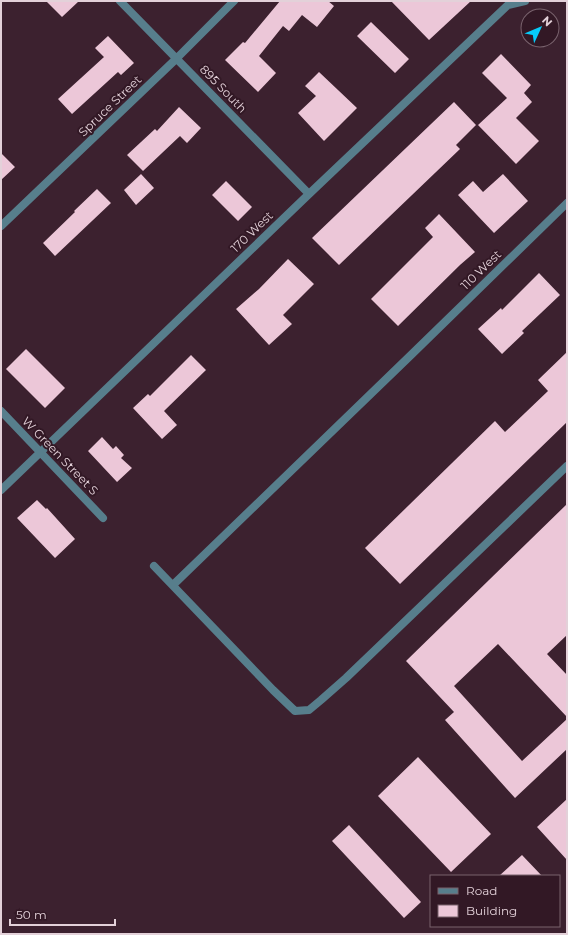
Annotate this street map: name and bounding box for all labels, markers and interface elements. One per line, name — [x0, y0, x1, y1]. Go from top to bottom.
north arrow — [520, 8, 560, 48]
text: N — [539, 13, 555, 29]
street label: 895 South — [197, 62, 250, 116]
street label: Spruce Street — [75, 72, 144, 139]
street label: 170 West — [227, 208, 276, 255]
street label: 110 West — [457, 247, 504, 293]
street label: W Green Street S — [19, 413, 102, 498]
legend — [430, 875, 560, 927]
text: Road — [466, 883, 497, 898]
scale bar — [10, 901, 115, 927]
text: Building — [466, 903, 517, 918]
text: 50 m — [16, 907, 47, 922]

